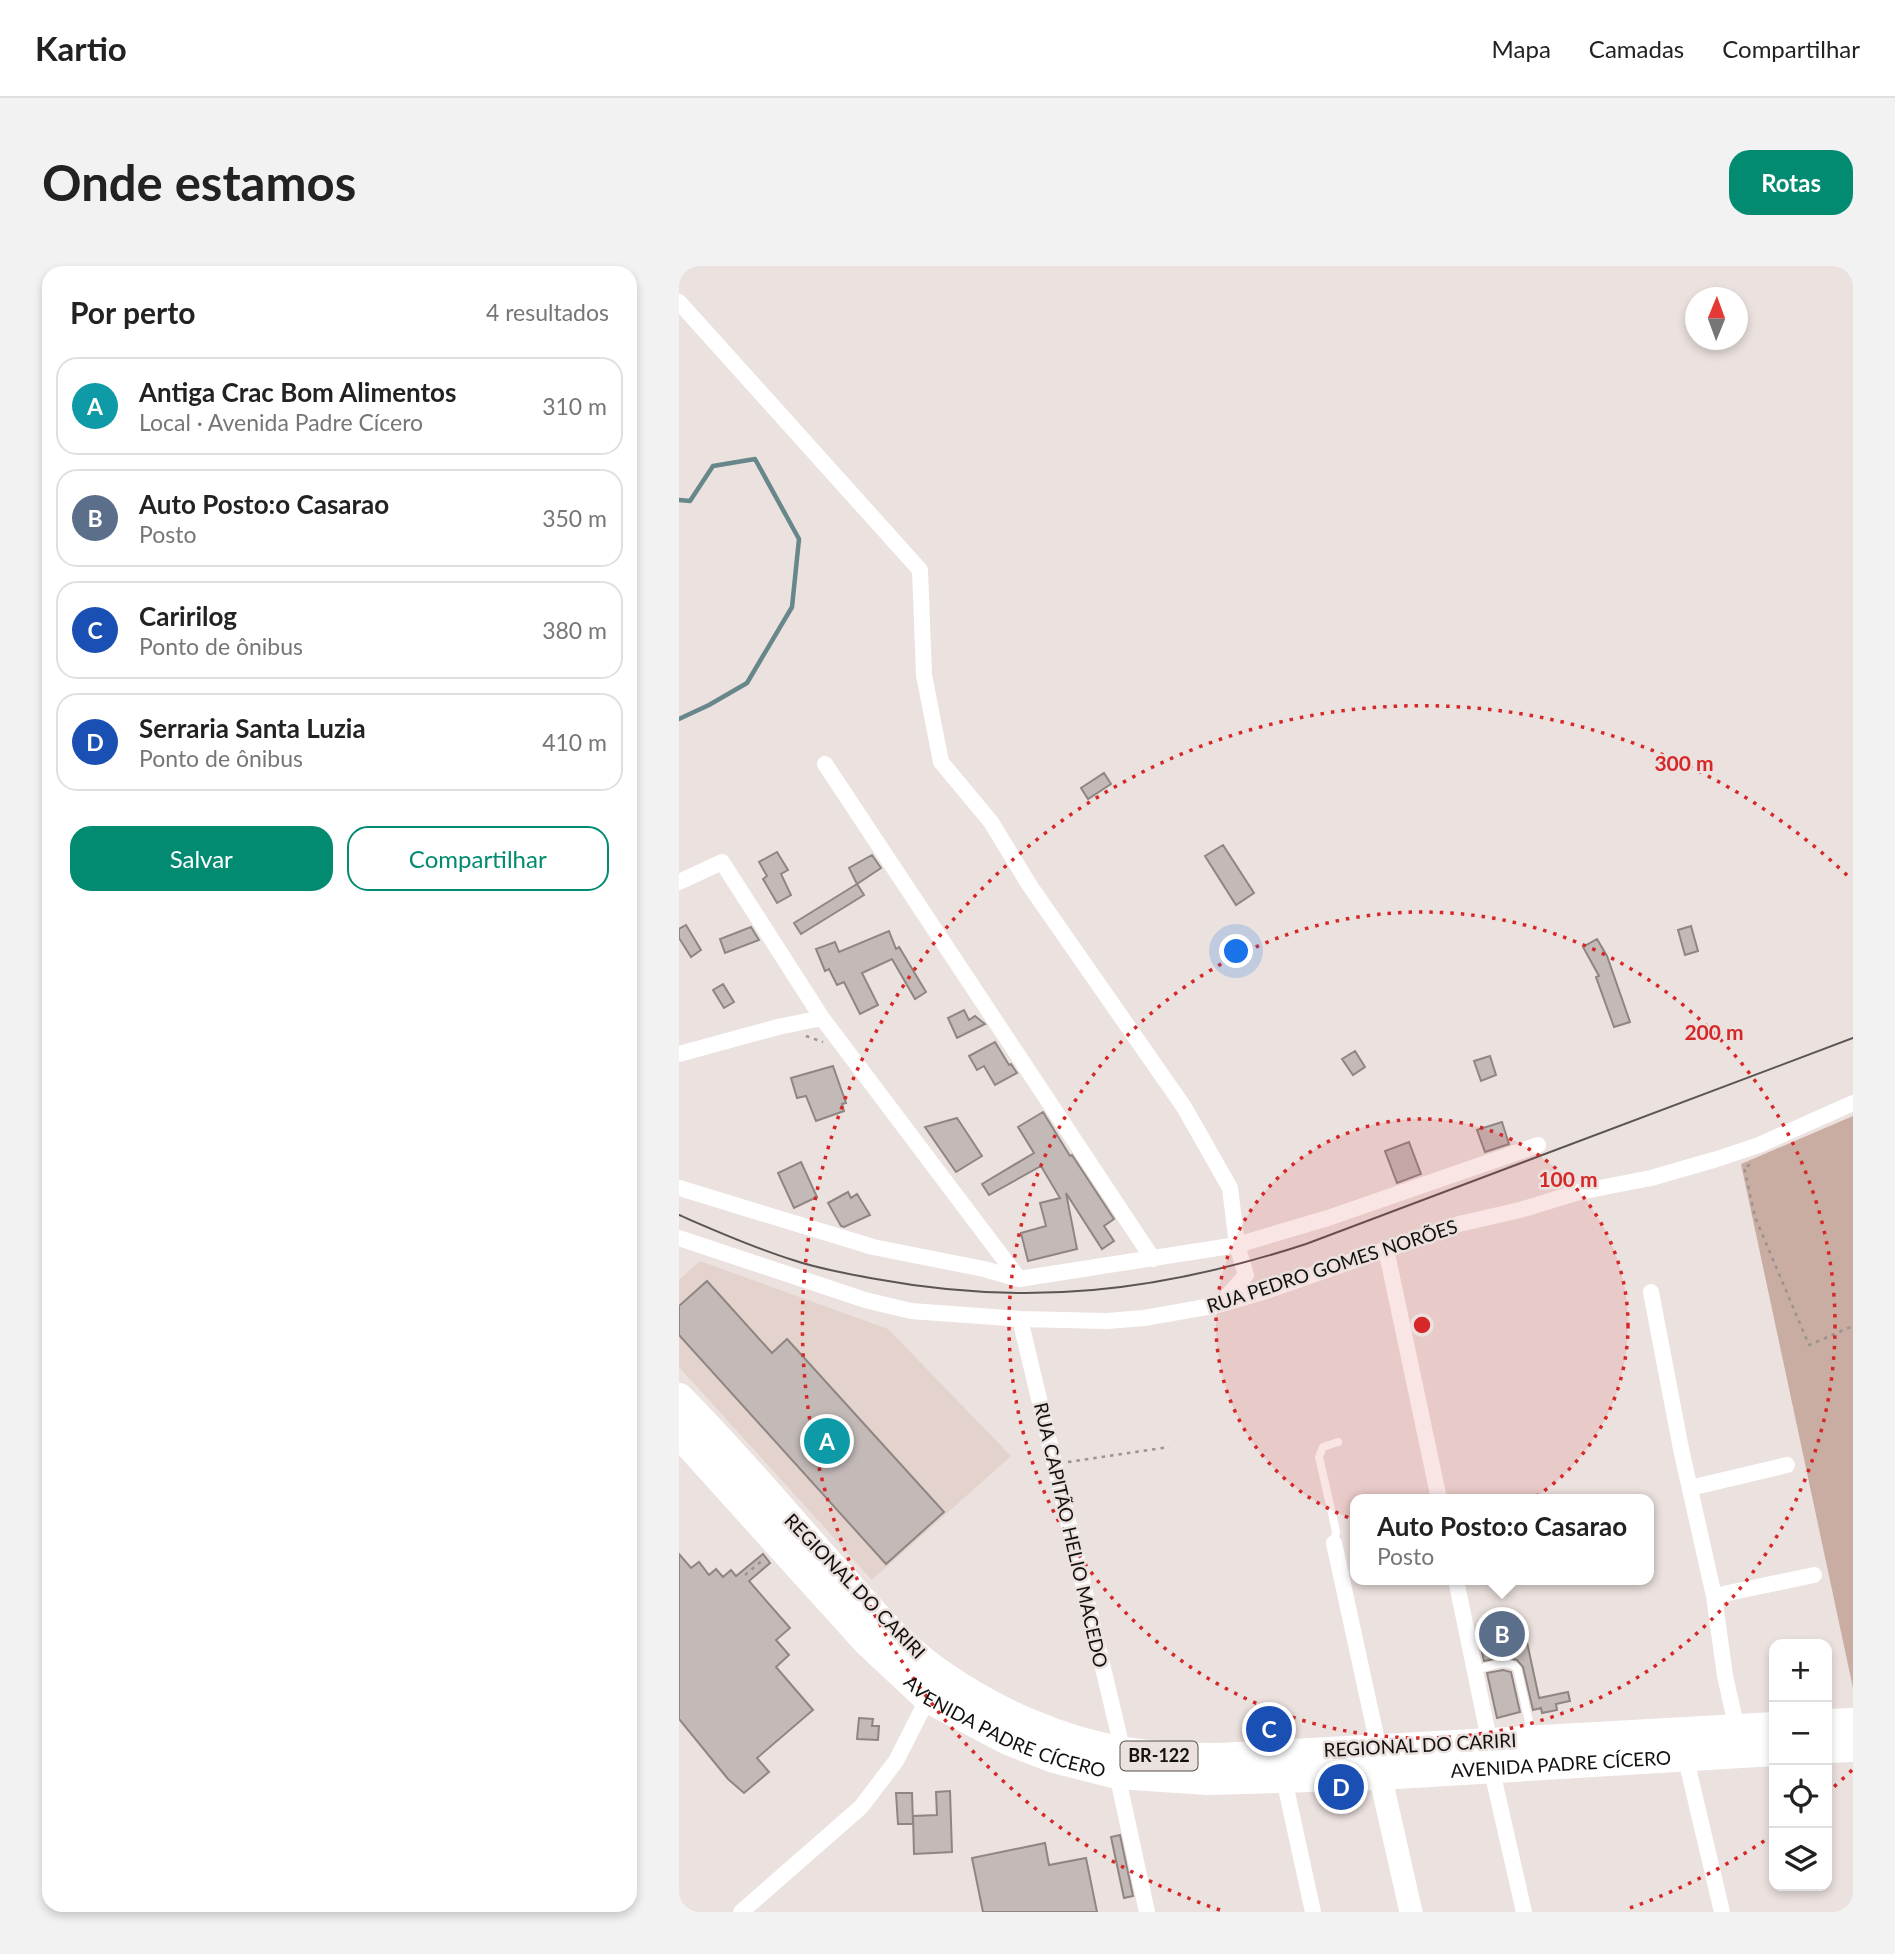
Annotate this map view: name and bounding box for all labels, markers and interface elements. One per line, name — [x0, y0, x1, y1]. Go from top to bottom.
text: Kartio — [35, 28, 127, 68]
text: Mapa — [1492, 34, 1551, 63]
text: Camadas — [1589, 34, 1684, 63]
text: Compartilhar — [1722, 34, 1860, 63]
button: Rotas — [1729, 150, 1853, 215]
text: Onde estamos — [42, 153, 356, 211]
north arrow — [1685, 287, 1748, 350]
text: Por perto — [70, 294, 195, 330]
text: 4 resultados — [486, 298, 609, 326]
text: Antiga Crac Bom Alimentos — [139, 376, 457, 408]
text: A — [87, 392, 103, 420]
text: 310 m — [542, 392, 607, 420]
text: Local · Avenida Padre Cícero — [139, 408, 423, 436]
text: Auto Posto:o Casarao — [139, 488, 389, 520]
text: B — [87, 504, 103, 532]
text: 350 m — [542, 504, 607, 532]
text: Posto — [139, 520, 196, 548]
text: Caririlog — [139, 600, 237, 632]
text: C — [87, 616, 103, 644]
text: 380 m — [542, 616, 607, 644]
text: Ponto de ônibus — [139, 632, 303, 660]
text: Serraria Santa Luzia — [139, 712, 366, 744]
text: D — [86, 728, 104, 756]
text: 410 m — [542, 728, 607, 756]
text: Ponto de ônibus — [139, 744, 303, 772]
text: 300 m — [1654, 750, 1714, 775]
button: Salvar — [70, 826, 333, 891]
button: Compartilhar — [347, 826, 609, 891]
your location — [1219, 934, 1253, 968]
text: 200 m — [1684, 1019, 1744, 1044]
text: 100 m — [1538, 1166, 1598, 1191]
street label: RUA PEDRO GOMES NORÕES — [1204, 1214, 1460, 1317]
centre of rings — [1410, 1313, 1434, 1337]
street label: RUA CAPITÃO HELIO MACEDO — [1030, 1400, 1113, 1670]
pin: A — [804, 1415, 850, 1467]
popup — [1350, 1494, 1654, 1585]
street label: REGIONAL DO CARIRI — [780, 1508, 931, 1663]
text: Auto Posto:o Casarao — [1377, 1510, 1627, 1542]
text: Posto — [1377, 1542, 1434, 1570]
pin: B — [1479, 1608, 1525, 1660]
map controls — [1769, 1639, 1832, 1891]
button: + — [1769, 1639, 1832, 1702]
street label: AVENIDA PADRE CÍCERO — [900, 1670, 1108, 1782]
button: − — [1769, 1702, 1832, 1765]
pin: C — [1246, 1703, 1292, 1755]
street label: REGIONAL DO CARIRI — [1323, 1728, 1517, 1761]
road number: BR-122 — [1121, 1742, 1197, 1770]
street label: AVENIDA PADRE CÍCERO — [1450, 1745, 1672, 1782]
pin: D — [1318, 1761, 1364, 1813]
button: locate — [1769, 1765, 1832, 1828]
button: layers — [1769, 1828, 1832, 1891]

